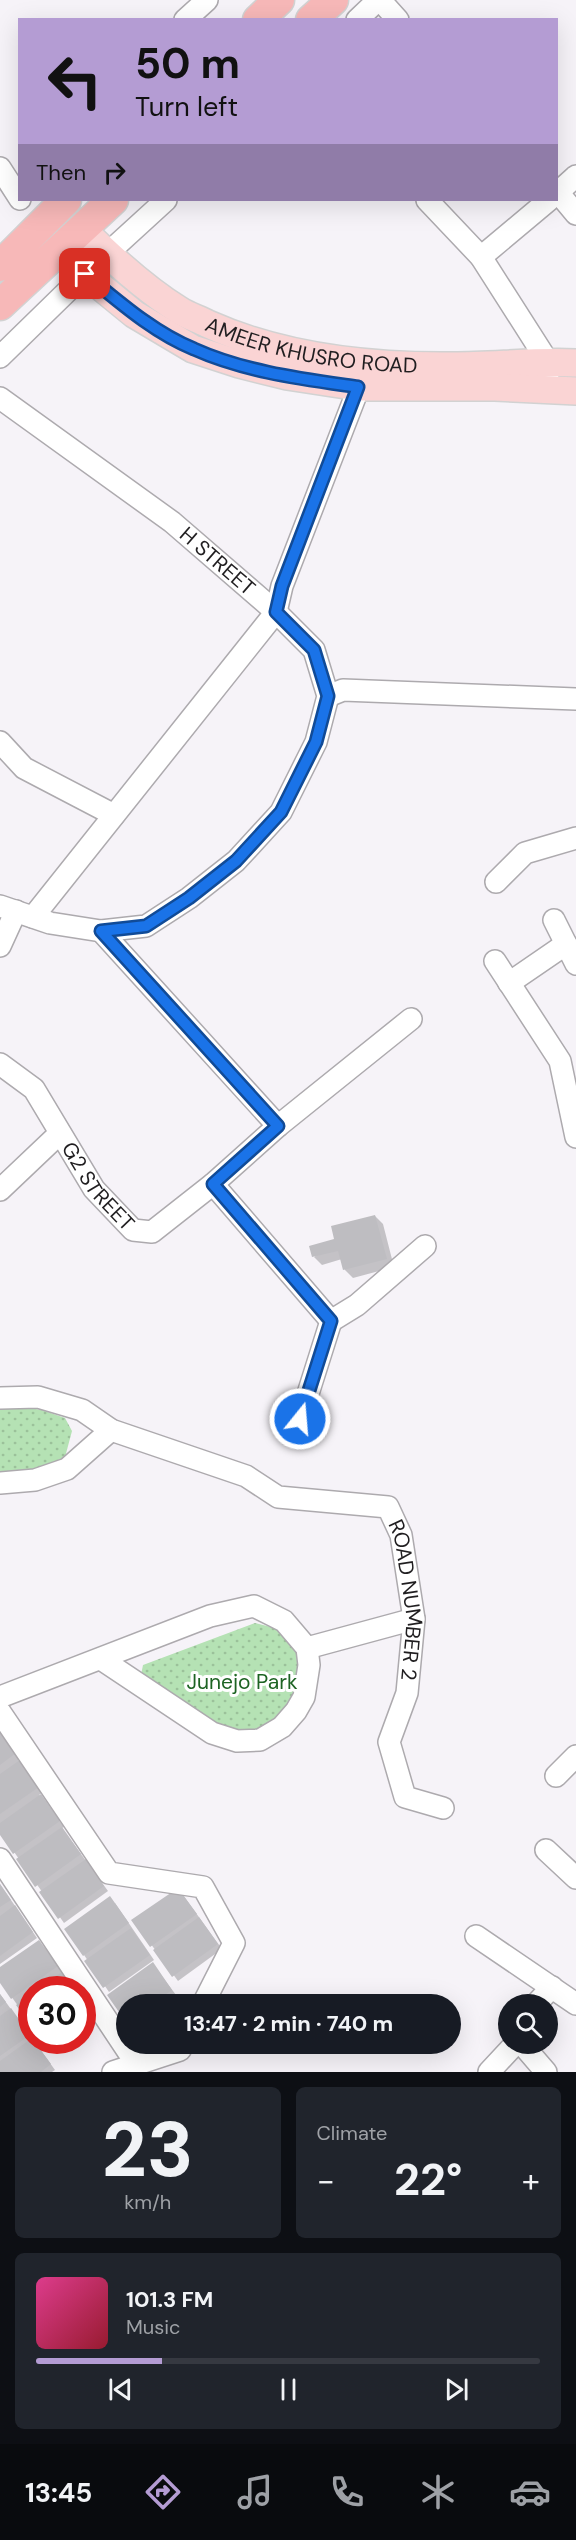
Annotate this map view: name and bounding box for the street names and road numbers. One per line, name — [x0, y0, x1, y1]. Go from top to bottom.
street label: AMEER KHUSRO ROAD — [201, 311, 418, 380]
street label: H STREET — [174, 521, 261, 602]
street label: G2 STREET — [55, 1137, 141, 1237]
street label: ROAD NUMBER 2 — [382, 1515, 429, 1682]

